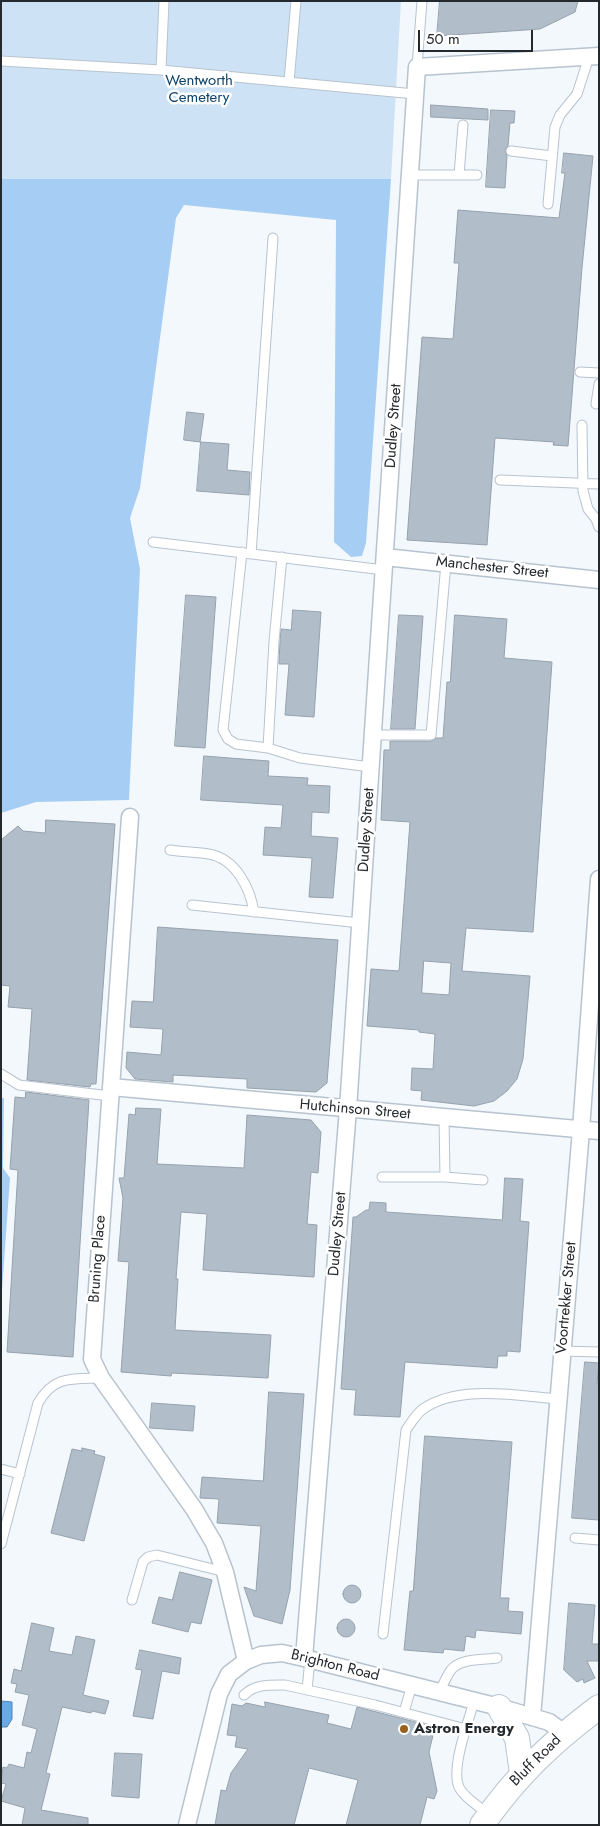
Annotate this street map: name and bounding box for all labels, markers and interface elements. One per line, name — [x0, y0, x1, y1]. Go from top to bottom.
scale bar — [420, 20, 535, 52]
text: 50 m — [426, 28, 460, 50]
park label: Wentworth Cemetery — [165, 72, 233, 107]
street label: Dudley Street — [382, 383, 406, 469]
street label: Manchester Street — [435, 553, 549, 583]
street label: Dudley Street — [355, 787, 379, 873]
street label: Hutchinson Street — [299, 1096, 411, 1124]
street label: Dudley Street — [325, 1191, 351, 1277]
street label: Bruning Place — [86, 1215, 110, 1303]
street label: Voortrekker Street — [553, 1241, 581, 1355]
street label: Brighton Road — [289, 1646, 381, 1686]
place label: Astron Energy — [414, 1720, 514, 1738]
marker: Astron Energy — [398, 1723, 410, 1735]
street label: Bluff Road — [507, 1732, 565, 1790]

